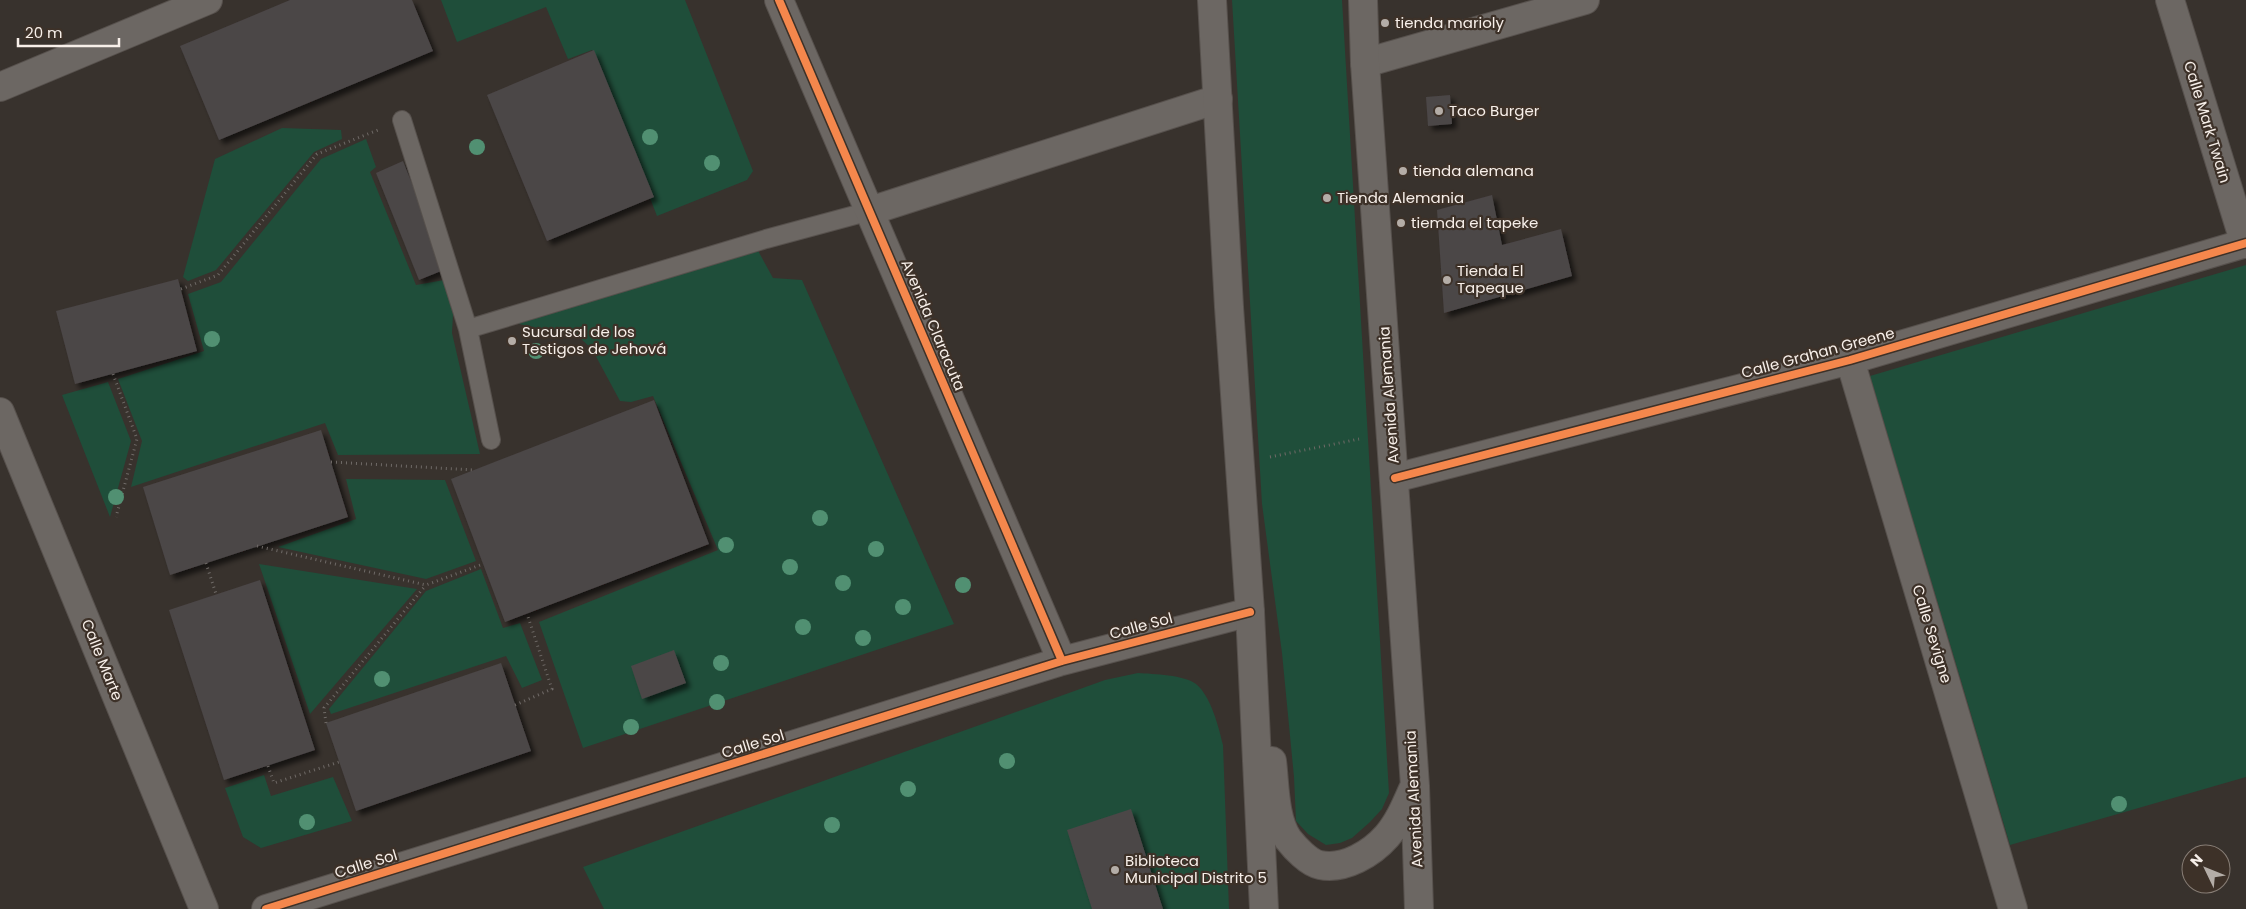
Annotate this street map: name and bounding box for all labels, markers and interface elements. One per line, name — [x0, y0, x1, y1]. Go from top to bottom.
place label: tienda marioly — [1395, 12, 1505, 33]
scale bar — [18, 15, 119, 47]
marker: tienda marioly — [1379, 17, 1391, 29]
text: 20 m — [25, 22, 63, 43]
street label: Calle Mark Twain — [2179, 58, 2236, 185]
place label: Taco Burger — [1449, 100, 1540, 121]
marker: Taco Burger — [1433, 105, 1445, 117]
place label: tienda alemana — [1413, 160, 1534, 181]
marker: tienda alemana — [1397, 165, 1409, 177]
place label: Tienda Alemania — [1337, 187, 1464, 208]
marker: Tienda Alemania — [1321, 192, 1333, 204]
place label: tiemda el tapeke — [1411, 212, 1538, 233]
marker: tiemda el tapeke — [1395, 217, 1407, 229]
street label: Avenida Claracuta — [896, 256, 971, 394]
place label: Tienda El Tapeque — [1457, 260, 1524, 298]
marker: Tienda El Tapeque — [1441, 274, 1453, 286]
place label: Sucursal de los Testigos de Jehová — [522, 321, 666, 359]
street label: Calle Grahan Greene — [1739, 322, 1897, 383]
street label: Avenida Alemania — [1373, 326, 1404, 464]
marker: Sucursal de los Testigos de Jehová — [506, 335, 518, 347]
street label: Calle Sevigne — [1908, 582, 1957, 686]
street label: Calle Sol — [1107, 607, 1175, 644]
street label: Calle Marte — [77, 616, 128, 704]
street label: Calle Sol — [719, 724, 787, 763]
street label: Avenida Alemania — [1399, 730, 1428, 868]
street label: Calle Sol — [332, 844, 400, 883]
north arrow — [2181, 844, 2231, 894]
text: N — [2186, 849, 2207, 871]
place label: Biblioteca Municipal Distrito 5 — [1125, 850, 1267, 888]
marker: Biblioteca Municipal Distrito 5 — [1109, 864, 1121, 876]

